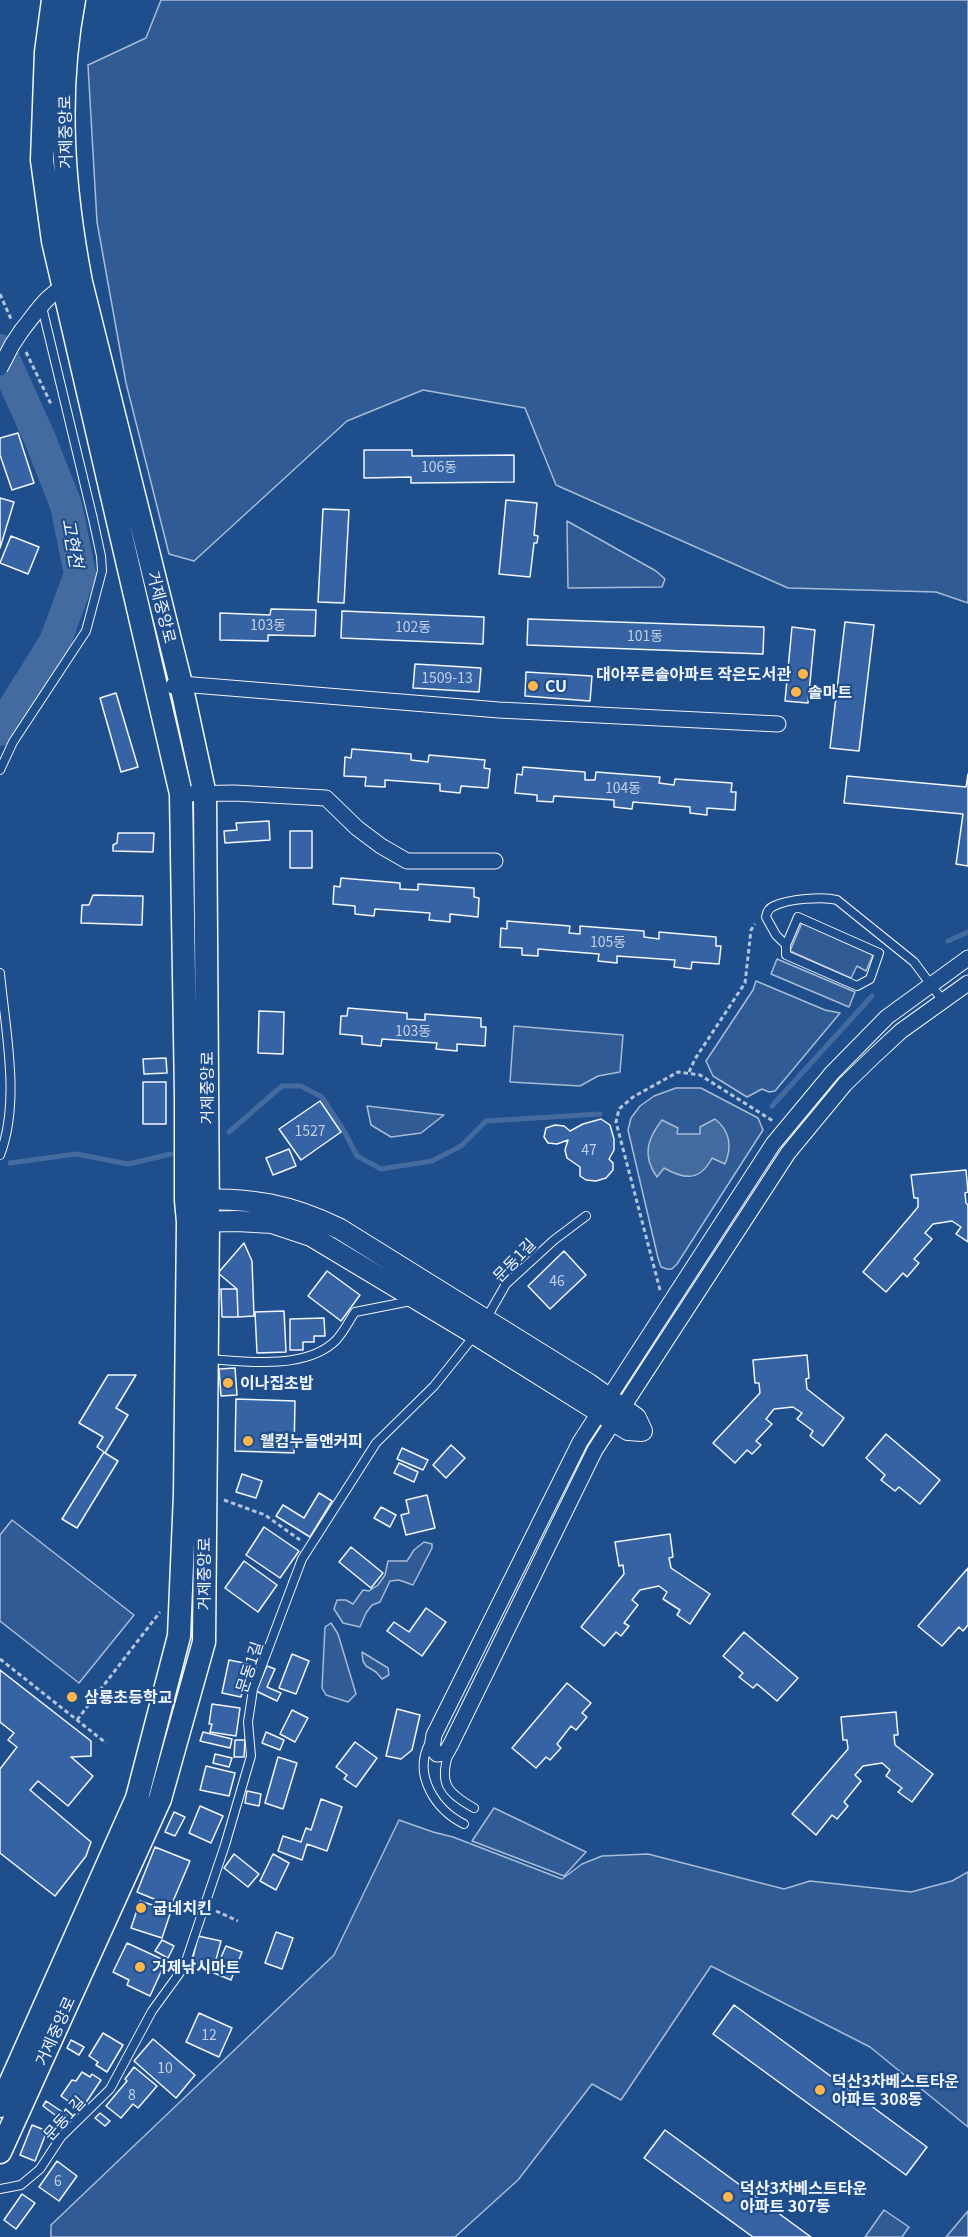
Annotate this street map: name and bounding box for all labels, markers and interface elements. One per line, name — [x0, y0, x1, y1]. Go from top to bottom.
street label: 거제중앙로 — [55, 95, 75, 169]
house number: 106동 — [421, 459, 457, 475]
water label: 고현천 — [58, 517, 88, 569]
street label: 거제중앙로 — [144, 569, 180, 645]
house number: 103동 — [250, 617, 286, 633]
house number: 102동 — [395, 619, 431, 635]
house number: 101동 — [627, 628, 663, 644]
place label: 대아푸른솔아파트 작은도서관 — [596, 664, 791, 684]
marker: 대아푸른솔아파트 작은도서관 — [796, 667, 810, 681]
house number: 1509-13 — [421, 670, 473, 686]
place label: CU — [545, 676, 567, 696]
marker: CU — [526, 679, 540, 693]
place label: 솔마트 — [808, 682, 852, 702]
marker: 솔마트 — [789, 685, 803, 699]
house number: 104동 — [605, 780, 641, 796]
house number: 105동 — [590, 934, 626, 950]
house number: 103동 — [395, 1023, 431, 1039]
street label: 거제중앙로 — [197, 1051, 217, 1125]
house number: 1527 — [294, 1123, 326, 1139]
house number: 47 — [581, 1142, 597, 1158]
street label: 문동1길 — [489, 1234, 539, 1286]
house number: 46 — [549, 1273, 565, 1289]
place label: 이나집초밥 — [240, 1373, 314, 1393]
marker: 이나집초밥 — [221, 1376, 235, 1390]
place label: 웰컴누들앤커피 — [260, 1431, 363, 1451]
marker: 웰컴누들앤커피 — [241, 1434, 255, 1448]
street label: 거제중앙로 — [194, 1537, 214, 1611]
street label: 문동1길 — [232, 1639, 266, 1695]
place label: 삼룡초등학교 — [84, 1687, 172, 1707]
marker: 삼룡초등학교 — [65, 1690, 79, 1704]
place label: 굽네치킨 — [153, 1898, 212, 1918]
marker: 굽네치킨 — [134, 1901, 148, 1915]
place label: 거제낚시마트 — [152, 1957, 240, 1977]
marker: 거제낚시마트 — [133, 1960, 147, 1974]
street label: 거제중앙로 — [31, 1993, 79, 2069]
house number: 12 — [201, 2027, 217, 2043]
house number: 10 — [157, 2060, 173, 2076]
place label: 덕산3차베스트타운 아파트 308동 — [832, 2071, 959, 2109]
marker: 덕산3차베스트타운 아파트 308동 — [813, 2083, 827, 2097]
house number: 8 — [128, 2087, 136, 2103]
street label: 문동1길 — [39, 2092, 89, 2144]
house number: 6 — [54, 2173, 62, 2189]
place label: 덕산3차베스트타운 아파트 307동 — [740, 2178, 867, 2216]
marker: 덕산3차베스트타운 아파트 307동 — [721, 2190, 735, 2204]

